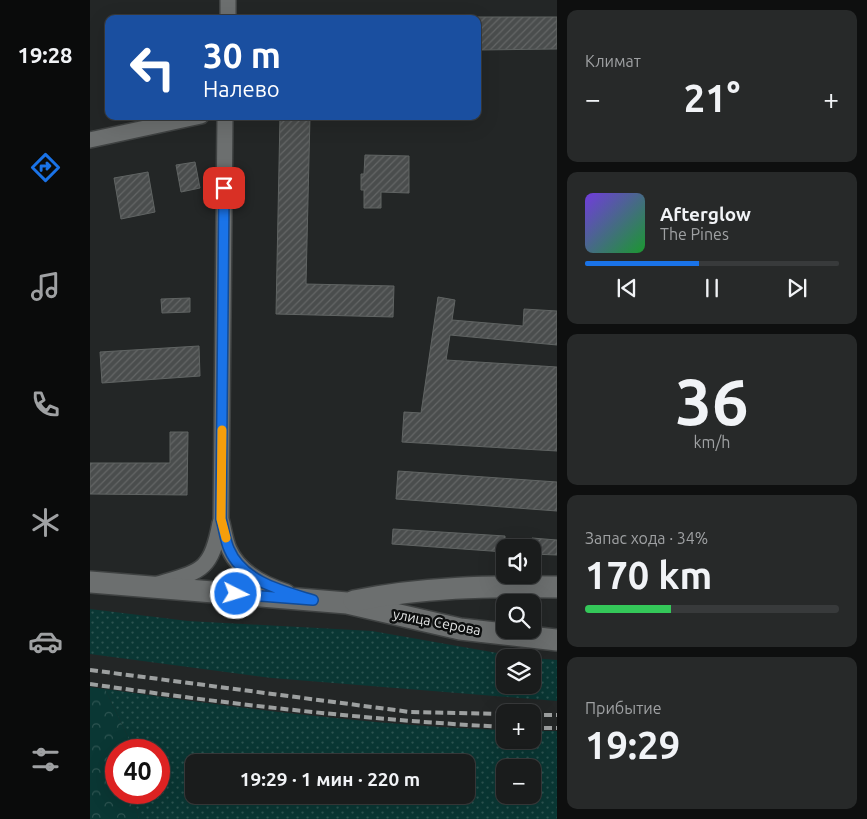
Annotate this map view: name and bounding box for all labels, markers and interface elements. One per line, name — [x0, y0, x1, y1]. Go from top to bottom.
icon: left — [120, 35, 185, 100]
text: 30 m — [203, 35, 281, 75]
text: 19:28 — [17, 42, 73, 67]
text: Климат — [585, 52, 641, 70]
text: Налево — [203, 76, 280, 101]
text: 21° — [684, 77, 740, 119]
text: − — [585, 83, 601, 114]
text: + — [823, 83, 839, 114]
icon: directions — [28, 150, 63, 185]
pin — [203, 167, 245, 209]
icon: arrive — [210, 174, 238, 202]
text: Afterglow — [660, 203, 751, 225]
text: The Pines — [660, 225, 729, 243]
icon: music — [28, 269, 63, 304]
icon: previous — [613, 274, 641, 302]
icon: pause — [698, 274, 726, 302]
icon: next — [783, 274, 811, 302]
text: 36 — [675, 364, 749, 437]
icon: phone — [28, 387, 63, 422]
text: km/h — [694, 433, 730, 451]
icon: climate — [28, 505, 63, 540]
text: Запас хода · 34% — [585, 529, 708, 547]
map controls — [496, 539, 541, 804]
button: sound — [496, 539, 541, 584]
text: 170 km — [585, 554, 712, 596]
position arrow — [209, 567, 261, 619]
button: search — [496, 594, 541, 639]
street label: улица Серова — [392, 606, 482, 638]
icon: car — [28, 624, 63, 659]
button: layers — [496, 649, 541, 694]
text: Прибытие — [585, 699, 662, 717]
button: + — [496, 704, 541, 749]
text: 19:29 — [585, 724, 680, 766]
speed limit sign: 40 — [105, 739, 170, 804]
icon: filters — [28, 742, 63, 777]
button: − — [496, 759, 541, 804]
text: 19:29 · 1 мин · 220 m — [240, 768, 420, 790]

